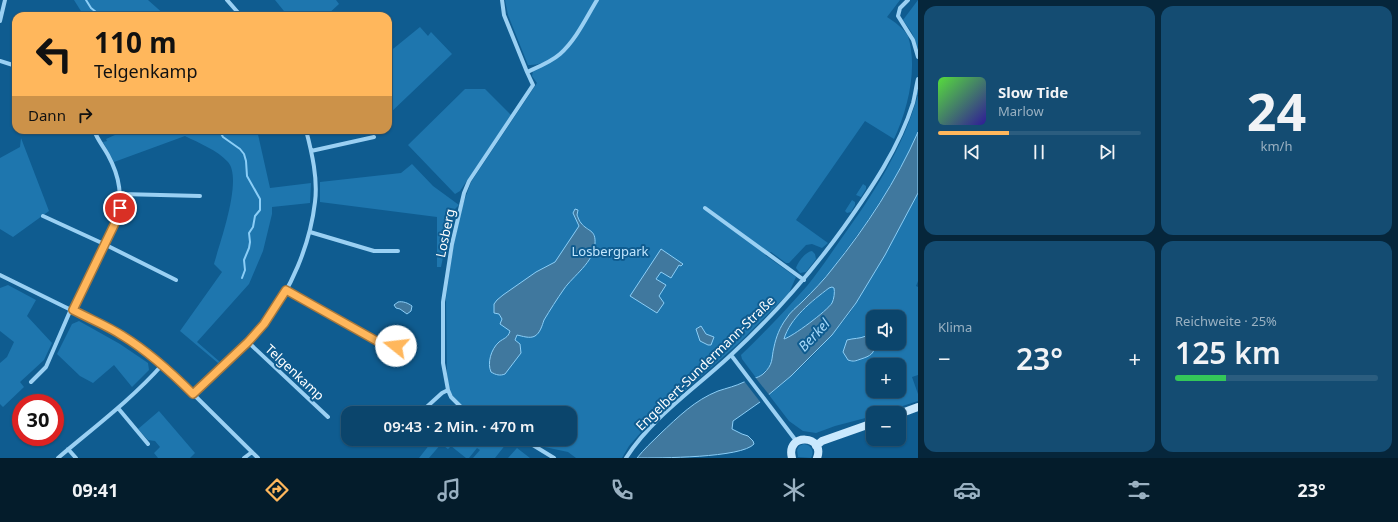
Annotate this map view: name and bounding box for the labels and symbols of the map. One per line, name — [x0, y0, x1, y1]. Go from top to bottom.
pin — [103, 191, 137, 225]
street label: Losberg — [431, 207, 459, 259]
park label: Losbergpark — [571, 242, 649, 260]
street label: Engelbert-Sundermann-Straße — [632, 292, 778, 434]
water label: Berkel — [794, 314, 834, 355]
position arrow — [375, 325, 417, 367]
street label: Telgenkamp — [262, 340, 328, 404]
speed limit sign: 30 — [12, 394, 64, 446]

